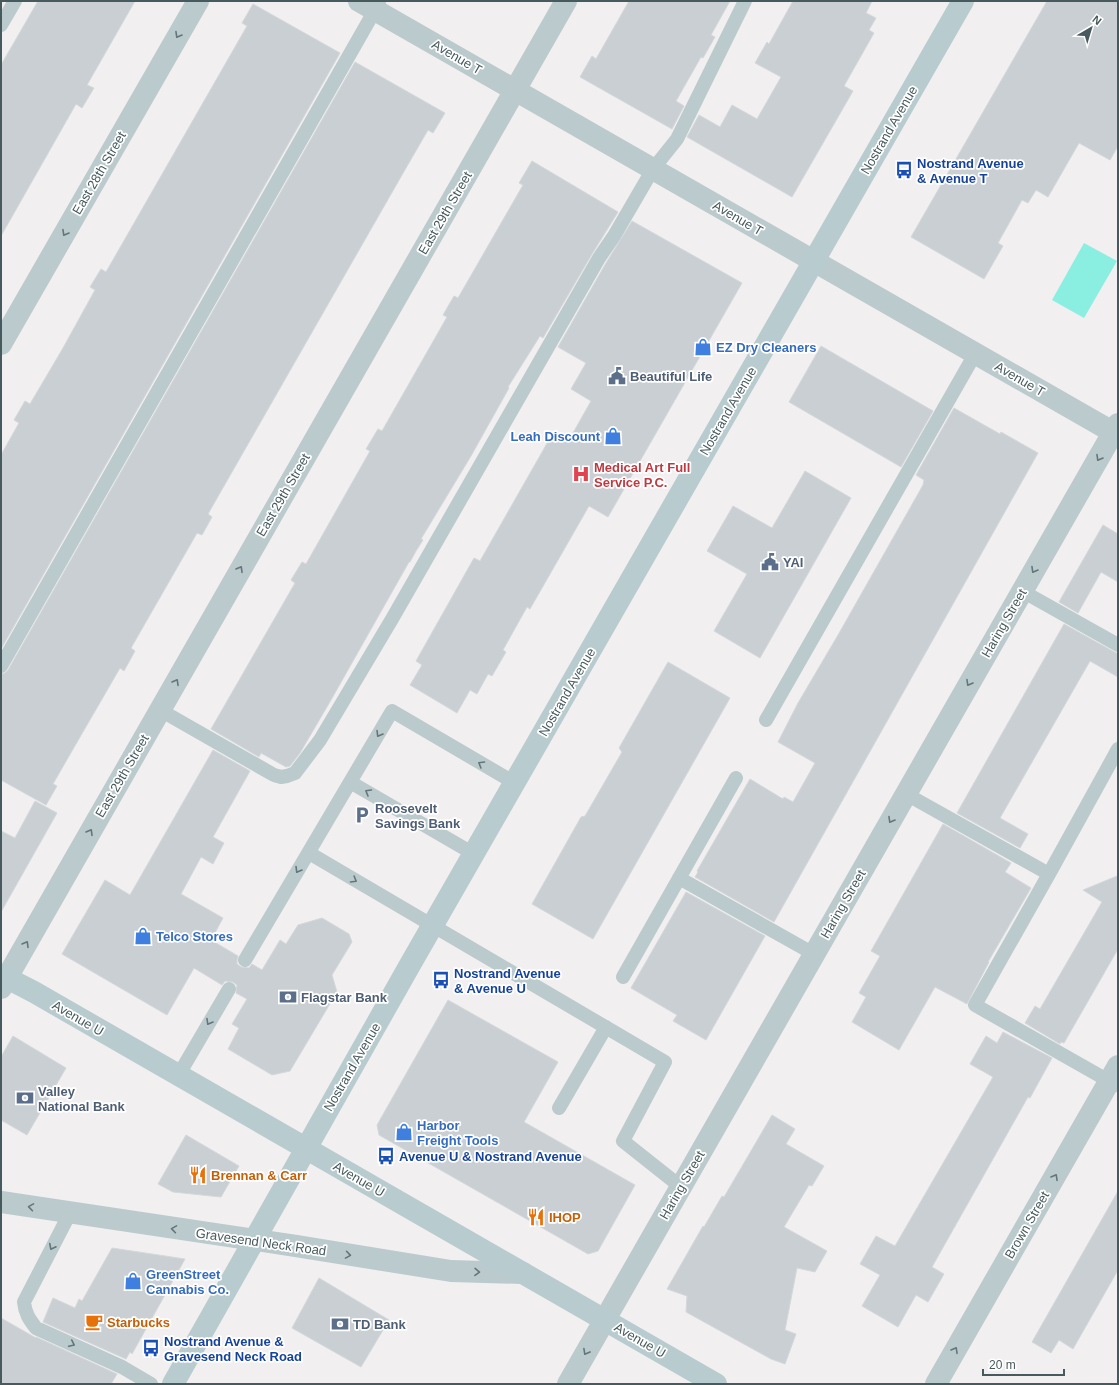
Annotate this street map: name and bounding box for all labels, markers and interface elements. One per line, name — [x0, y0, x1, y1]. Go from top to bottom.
north arrow — [1071, 8, 1111, 48]
text: N — [1090, 13, 1104, 27]
one-way arrow — [176, 31, 183, 38]
street label: Avenue T — [429, 37, 485, 77]
street label: Nostrand Avenue — [858, 83, 920, 177]
street label: East 28th Street — [69, 129, 129, 217]
place label: Nostrand Avenue & Avenue T — [917, 156, 1024, 186]
bus stop icon: Nostrand Avenue & Avenue T — [894, 160, 914, 180]
street label: East 29th Street — [415, 169, 475, 257]
street label: Avenue T — [710, 198, 766, 238]
one-way arrow — [62, 229, 69, 236]
shop icon: EZ Dry Cleaners — [693, 337, 713, 357]
place label: EZ Dry Cleaners — [716, 340, 816, 355]
street label: Avenue T — [992, 359, 1048, 399]
street label: Nostrand Avenue — [697, 364, 759, 458]
public building icon: Beautiful Life — [607, 366, 627, 386]
place label: Beautiful Life — [630, 369, 712, 384]
shop icon: Leah Discount — [603, 426, 623, 446]
place label: Leah Discount — [510, 429, 601, 444]
street label: East 29th Street — [253, 451, 313, 539]
one-way arrow — [1096, 454, 1103, 461]
place label: Medical Art Full Service P.C. — [594, 460, 690, 490]
hospital icon: Medical Art Full Service P.C. — [571, 464, 591, 484]
public building icon: YAI — [760, 552, 780, 572]
place label: YAI — [783, 555, 803, 570]
one-way arrow — [236, 566, 243, 574]
one-way arrow — [1031, 566, 1038, 573]
street label: Haring Street — [978, 586, 1030, 660]
street label: Nostrand Avenue — [536, 645, 598, 739]
one-way arrow — [171, 679, 178, 686]
one-way arrow — [967, 679, 974, 686]
one-way arrow — [376, 730, 383, 737]
street label: East 29th Street — [92, 732, 152, 820]
one-way arrow — [478, 761, 485, 768]
one-way arrow — [365, 789, 372, 797]
place label: Roosevelt Savings Bank — [375, 801, 461, 831]
parking icon: Roosevelt Savings Bank — [352, 805, 372, 825]
one-way arrow — [888, 816, 895, 823]
one-way arrow — [86, 828, 93, 836]
one-way arrow — [296, 866, 303, 873]
street label: Haring Street — [817, 867, 869, 941]
one-way arrow — [350, 875, 357, 882]
shop icon: Telco Stores — [133, 926, 153, 946]
place label: Telco Stores — [156, 929, 233, 944]
one-way arrow — [21, 941, 28, 948]
place label: Nostrand Avenue & Avenue U — [454, 966, 561, 996]
bus stop icon: Nostrand Avenue & Avenue U — [431, 970, 451, 990]
bank icon: Flagstar Bank — [278, 987, 298, 1007]
place label: Flagstar Bank — [301, 990, 388, 1005]
street label: Avenue U — [50, 997, 106, 1039]
one-way arrow — [207, 1018, 214, 1026]
street label: Nostrand Avenue — [321, 1020, 383, 1114]
place label: Valley National Bank — [38, 1084, 125, 1114]
bank icon: Valley National Bank — [15, 1088, 35, 1108]
place label: Harbor Freight Tools — [417, 1118, 498, 1148]
shop icon: Harbor Freight Tools — [394, 1122, 414, 1142]
bus stop icon: Avenue U & Nostrand Avenue — [376, 1146, 396, 1166]
street label: Haring Street — [656, 1148, 708, 1222]
place label: Avenue U & Nostrand Avenue — [399, 1149, 582, 1164]
street label: Avenue U — [331, 1158, 387, 1200]
restaurant icon: Brennan & Carr — [188, 1165, 208, 1185]
place label: Brennan & Carr — [211, 1168, 307, 1183]
one-way arrow — [1050, 1174, 1057, 1181]
street label: Brown Street — [1002, 1188, 1052, 1261]
one-way arrow — [28, 1203, 34, 1212]
restaurant icon: IHOP — [526, 1207, 546, 1227]
place label: IHOP — [549, 1210, 581, 1225]
one-way arrow — [171, 1225, 177, 1234]
street label: Gravesend Neck Road — [195, 1225, 327, 1259]
one-way arrow — [49, 1243, 57, 1251]
one-way arrow — [345, 1250, 351, 1259]
place label: GreenStreet Cannabis Co. — [146, 1267, 229, 1297]
one-way arrow — [474, 1268, 480, 1276]
shop icon: GreenStreet Cannabis Co. — [123, 1271, 143, 1291]
cafe icon: Starbucks — [84, 1312, 104, 1332]
bank icon: TD Bank — [330, 1314, 350, 1334]
place label: Starbucks — [107, 1315, 170, 1330]
place label: TD Bank — [353, 1317, 407, 1332]
street label: Avenue U — [612, 1319, 668, 1361]
place label: Nostrand Avenue & Gravesend Neck Road — [164, 1334, 302, 1364]
bus stop icon: Nostrand Avenue & Gravesend Neck Road — [141, 1338, 161, 1358]
one-way arrow — [67, 1339, 75, 1347]
one-way arrow — [951, 1347, 958, 1354]
one-way arrow — [584, 1348, 591, 1355]
scale bar — [983, 1351, 1064, 1377]
text: 20 m — [989, 1358, 1016, 1372]

